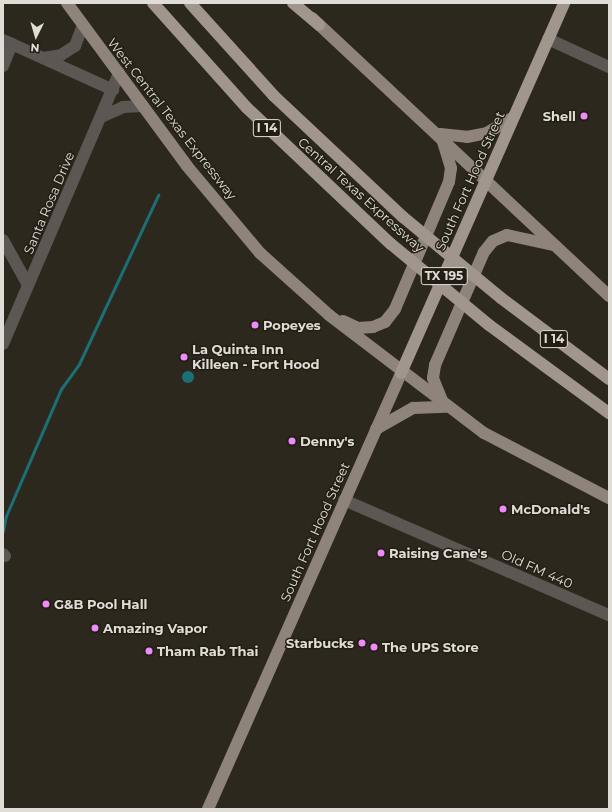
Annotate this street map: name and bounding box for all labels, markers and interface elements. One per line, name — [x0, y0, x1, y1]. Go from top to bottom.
north arrow — [16, 16, 56, 56]
street label: West Central Texas Expressway — [104, 35, 240, 203]
text: N — [30, 41, 40, 55]
place label: Shell — [543, 108, 576, 124]
street label: South Fort Hood Street — [432, 109, 508, 253]
marker: Shell — [579, 111, 589, 121]
road number: I 14 — [252, 118, 282, 138]
street label: Central Texas Expressway — [295, 134, 427, 256]
street label: Santa Rosa Drive — [20, 150, 78, 256]
road number: TX 195 — [420, 266, 468, 286]
place label: Popeyes — [263, 317, 321, 333]
marker: Popeyes — [250, 320, 260, 330]
road number: I 14 — [539, 329, 569, 349]
place label: La Quinta Inn Killeen - Fort Hood — [192, 342, 319, 373]
marker: La Quinta Inn Killeen - Fort Hood — [179, 352, 189, 362]
place label: Denny's — [300, 433, 354, 449]
marker: Denny's — [287, 436, 297, 446]
street label: South Fort Hood Street — [277, 460, 353, 604]
place label: McDonald's — [511, 501, 590, 517]
marker: McDonald's — [498, 504, 508, 514]
place label: Raising Cane's — [389, 545, 487, 561]
street label: Old FM 440 — [499, 546, 575, 592]
marker: Raising Cane's — [376, 548, 386, 558]
place label: G&B Pool Hall — [54, 596, 147, 612]
marker: G&B Pool Hall — [41, 599, 51, 609]
place label: Amazing Vapor — [103, 620, 207, 636]
marker: Amazing Vapor — [90, 623, 100, 633]
place label: Starbucks — [286, 635, 354, 651]
marker: Starbucks — [357, 638, 367, 648]
place label: The UPS Store — [382, 639, 479, 655]
marker: The UPS Store — [369, 642, 379, 652]
place label: Tham Rab Thai — [157, 643, 258, 659]
marker: Tham Rab Thai — [144, 646, 154, 656]

